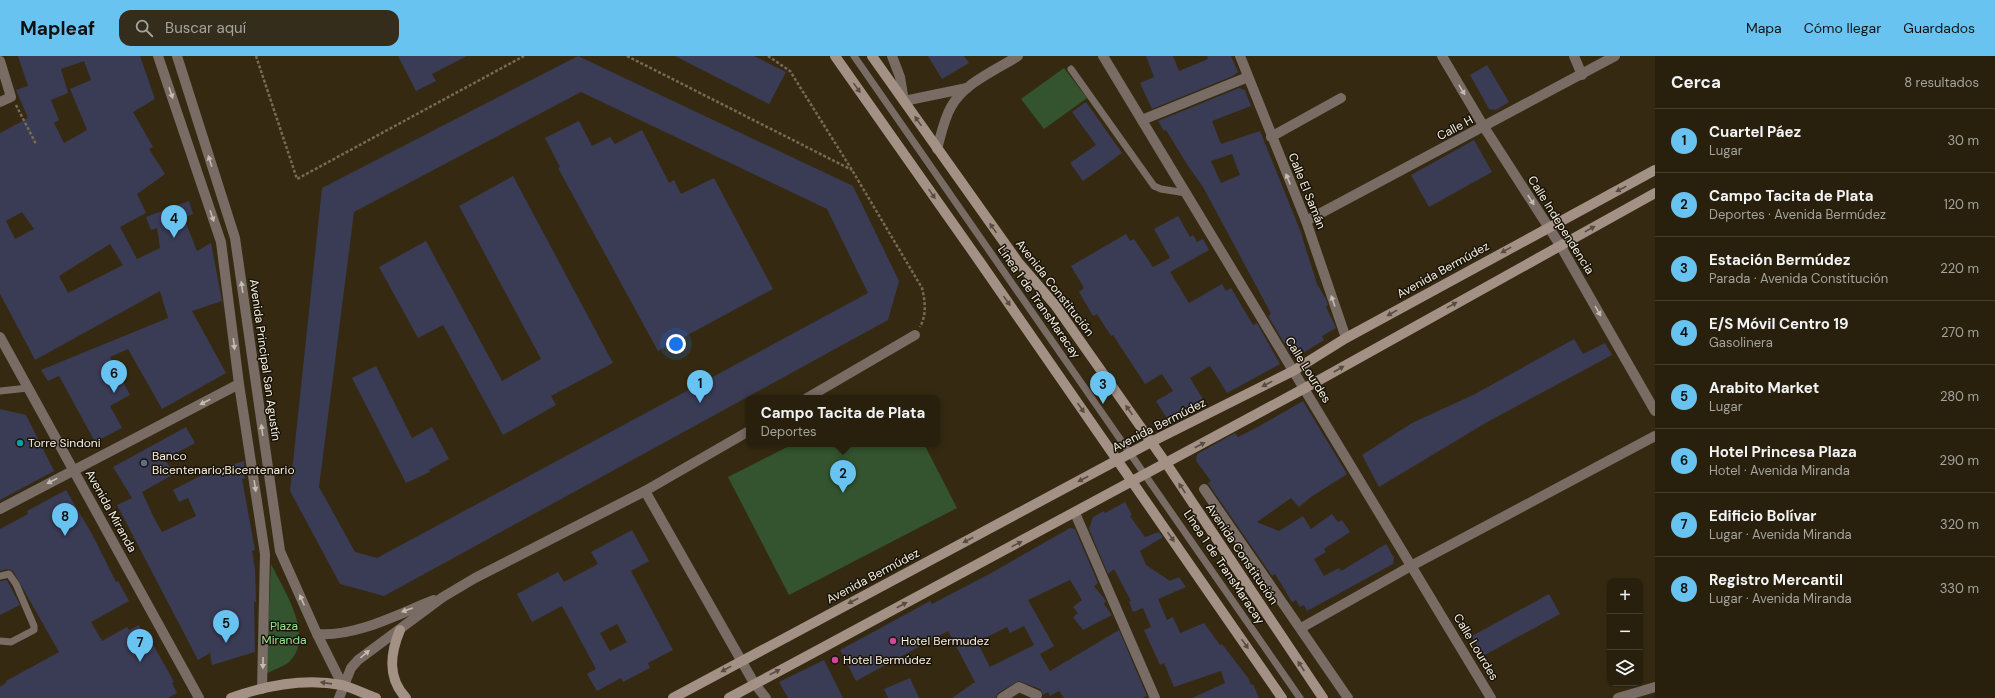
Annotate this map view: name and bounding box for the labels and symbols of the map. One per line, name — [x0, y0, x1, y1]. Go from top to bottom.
one-way arrow — [853, 83, 861, 93]
one-way arrow — [1458, 84, 1465, 96]
one-way arrow — [168, 87, 174, 99]
street label: Calle H — [1434, 112, 1476, 144]
one-way arrow — [914, 116, 922, 127]
street label: Calle El Samán — [1284, 151, 1330, 232]
one-way arrow — [207, 155, 213, 167]
one-way arrow — [1285, 173, 1292, 185]
street label: Calle Independencia — [1524, 173, 1598, 277]
one-way arrow — [1615, 185, 1626, 192]
one-way arrow — [928, 189, 936, 199]
one-way arrow — [1527, 194, 1534, 206]
pin: 4 — [161, 205, 187, 238]
one-way arrow — [210, 210, 216, 222]
one-way arrow — [989, 222, 997, 233]
one-way arrow — [1584, 225, 1596, 232]
street label: Avenida Constitución — [1012, 236, 1098, 340]
street label: Avenida Bermúdez — [1394, 238, 1492, 302]
street label: Línea 1 de TransMaracay — [994, 242, 1084, 362]
one-way arrow — [1500, 247, 1512, 254]
street label: Avenida Principal San Agustín — [246, 278, 284, 442]
one-way arrow — [239, 281, 245, 293]
one-way arrow — [1003, 295, 1011, 306]
one-way arrow — [1330, 295, 1336, 307]
one-way arrow — [1446, 302, 1458, 308]
one-way arrow — [1594, 305, 1601, 317]
one-way arrow — [1386, 309, 1398, 316]
your location — [666, 334, 686, 354]
street label: Calle Lourdes — [1281, 334, 1335, 406]
one-way arrow — [231, 338, 237, 350]
pin: 6 — [101, 360, 127, 393]
one-way arrow — [1333, 365, 1344, 372]
pin: 1 — [687, 370, 713, 403]
pin: 3 — [1090, 371, 1116, 404]
one-way arrow — [1261, 381, 1273, 387]
street label: Avenida Bermúdez — [1109, 394, 1209, 456]
one-way arrow — [199, 399, 211, 405]
one-way arrow — [1077, 402, 1085, 413]
one-way arrow — [1125, 405, 1133, 416]
one-way arrow — [259, 424, 265, 436]
place label: Torre Sindoni — [28, 435, 101, 451]
marker: Torre Sindoni — [15, 438, 25, 448]
one-way arrow — [1194, 441, 1206, 448]
place label: Banco Bicentenario;Bicentenario — [152, 448, 295, 478]
marker: Banco Bicentenario;Bicentenario — [139, 458, 149, 468]
pin: 2 — [830, 460, 856, 493]
street label: Avenida Miranda — [82, 467, 140, 555]
one-way arrow — [1077, 476, 1089, 482]
one-way arrow — [47, 478, 58, 485]
one-way arrow — [252, 480, 258, 492]
one-way arrow — [1178, 483, 1186, 493]
street label: Avenida Constitución — [1202, 500, 1282, 608]
pin: 8 — [52, 503, 78, 536]
street label: Línea 1 de TransMaracay — [1180, 507, 1268, 627]
one-way arrow — [1167, 532, 1175, 542]
one-way arrow — [962, 537, 974, 543]
one-way arrow — [1011, 541, 1023, 547]
street label: Avenida Bermúdez — [824, 545, 922, 607]
one-way arrow — [298, 594, 304, 606]
one-way arrow — [847, 598, 859, 604]
one-way arrow — [896, 602, 908, 608]
one-way arrow — [400, 608, 412, 614]
pin: 5 — [213, 610, 239, 643]
street label: Calle Lourdes — [1450, 611, 1502, 683]
park label: Plaza Miranda — [262, 618, 306, 648]
pin: 7 — [127, 629, 153, 662]
place label: Hotel Bermudez — [901, 633, 989, 649]
marker: Hotel Bermudez — [888, 636, 898, 646]
one-way arrow — [1241, 639, 1249, 649]
one-way arrow — [360, 650, 371, 659]
place label: Hotel Bermúdez — [843, 652, 931, 668]
marker: Hotel Bermúdez — [830, 655, 840, 665]
one-way arrow — [260, 657, 266, 670]
one-way arrow — [1297, 660, 1305, 671]
one-way arrow — [720, 665, 732, 672]
one-way arrow — [769, 669, 781, 675]
one-way arrow — [320, 680, 332, 686]

